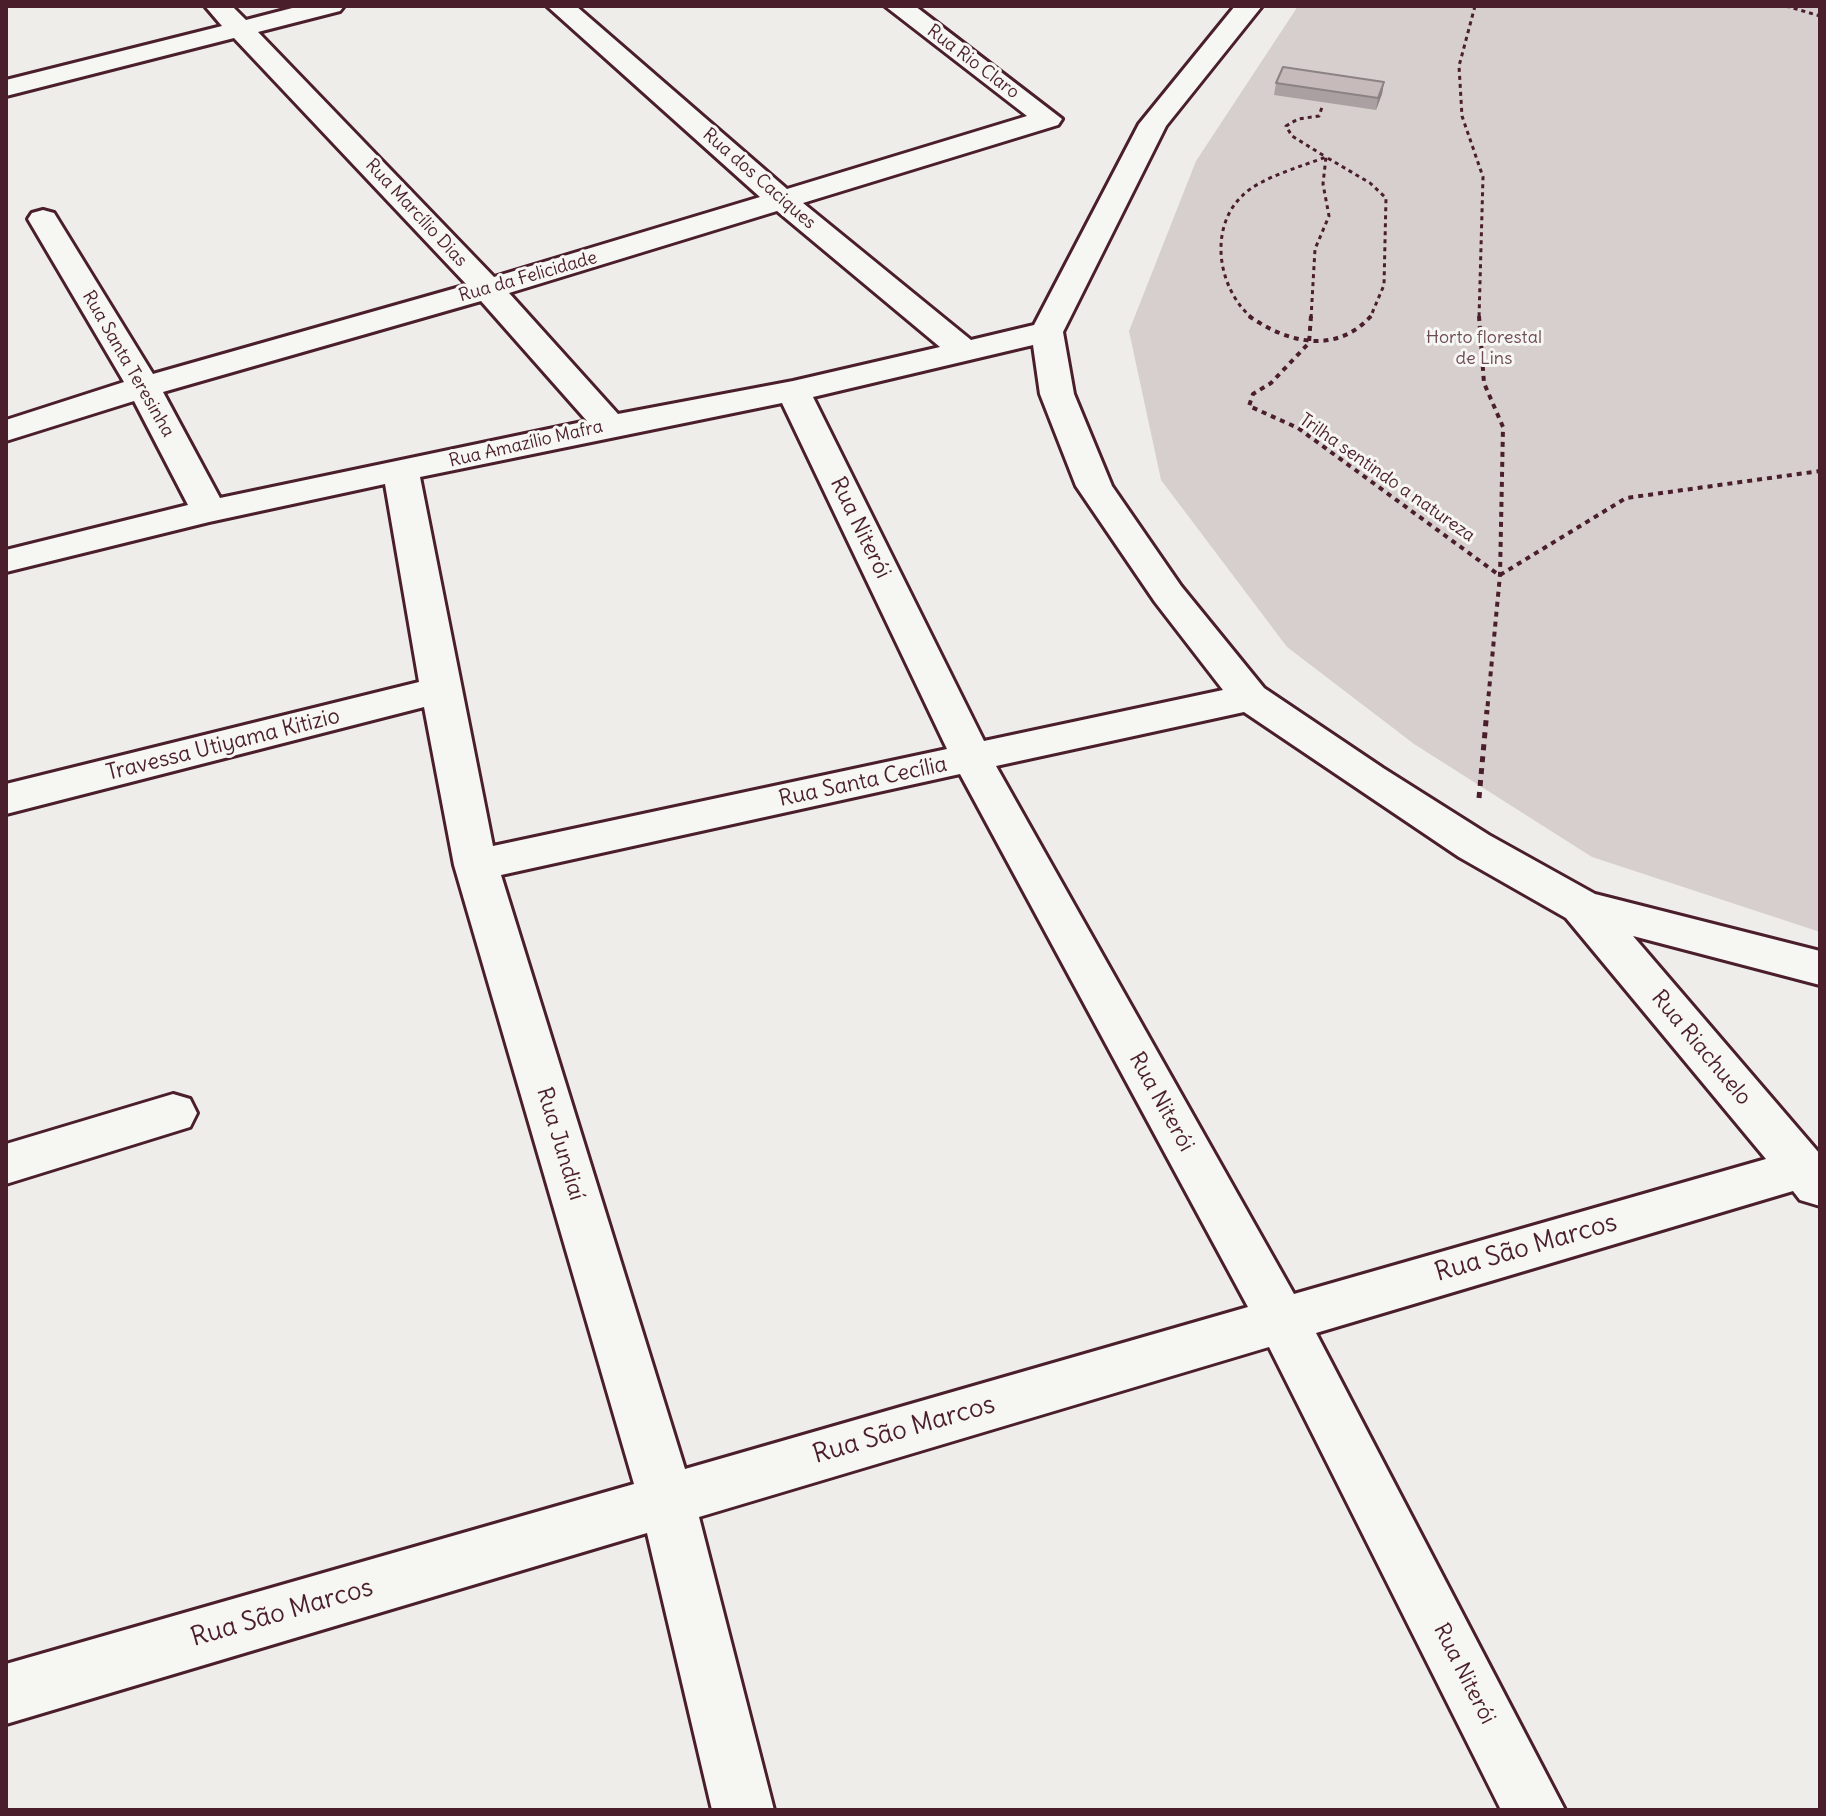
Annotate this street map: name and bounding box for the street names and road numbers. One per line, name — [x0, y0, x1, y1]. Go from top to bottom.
street label: Rua Rio Claro — [923, 20, 1023, 104]
street label: Rua dos Caciques — [698, 124, 820, 234]
street label: Rua Marcílio Dias — [361, 155, 471, 271]
street label: Rua da Felicidade — [456, 247, 600, 307]
street label: Rua Santa Teresinha — [77, 287, 179, 441]
street label: Trilha sentindo a natureza — [1295, 409, 1479, 547]
street label: Rua Amazílio Mafra — [447, 416, 605, 472]
street label: Rua Niterói — [824, 473, 896, 583]
street label: Travessa Utiyama Kitizio — [103, 703, 343, 787]
street label: Rua Santa Cecília — [776, 751, 950, 813]
street label: Rua Riachuelo — [1645, 985, 1757, 1111]
street label: Rua Niterói — [1123, 1048, 1199, 1156]
street label: Rua Jundiaí — [530, 1084, 590, 1204]
street label: Rua São Marcos — [1431, 1207, 1621, 1289]
street label: Rua São Marcos — [809, 1389, 999, 1471]
street label: Rua São Marcos — [187, 1572, 377, 1654]
street label: Rua Niterói — [1427, 1619, 1501, 1729]

